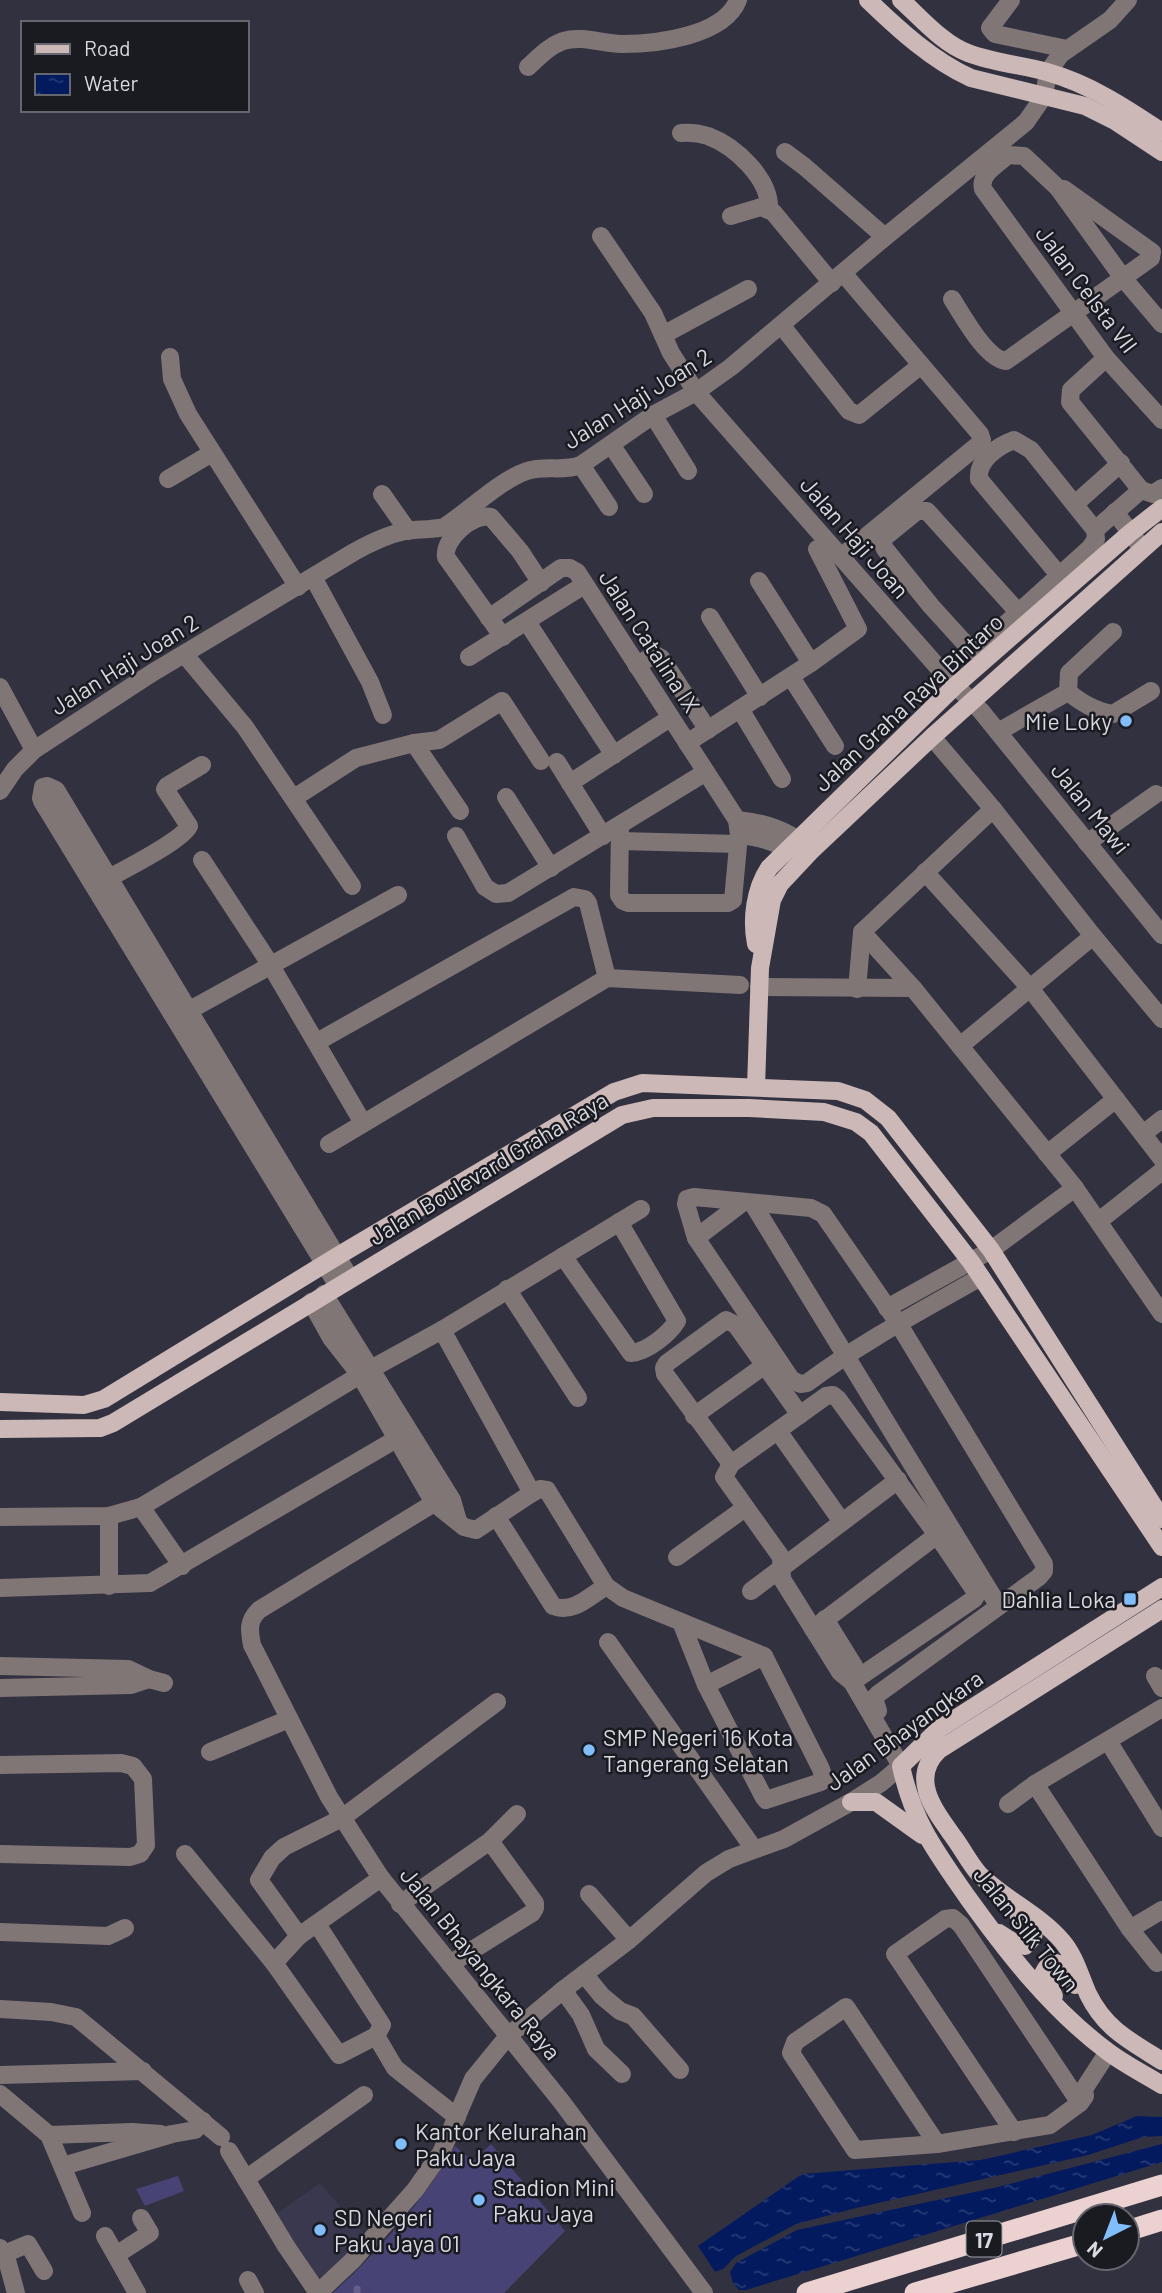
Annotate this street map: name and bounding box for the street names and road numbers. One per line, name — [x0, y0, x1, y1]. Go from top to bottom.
street label: Jalan Celsta VII — [1030, 220, 1144, 358]
street label: Jalan Haji Joan 2 — [558, 341, 716, 455]
street label: Jalan Haji Joan — [795, 470, 915, 604]
street label: Jalan Catalina IX — [594, 565, 706, 717]
street label: Jalan Haji Joan 2 — [45, 607, 203, 721]
street label: Jalan Graha Raya Bintaro — [808, 607, 1008, 797]
street label: Jalan Mawi — [1046, 757, 1136, 859]
street label: Jalan Boulevard Graha Raya — [363, 1085, 613, 1251]
street label: Jalan Bhayangkara — [820, 1664, 988, 1796]
street label: Jalan Bhayangkara Raya — [395, 1861, 567, 2065]
street label: Jalan Silk Town — [968, 1861, 1086, 1997]
road number: 17 — [967, 2222, 1002, 2256]

